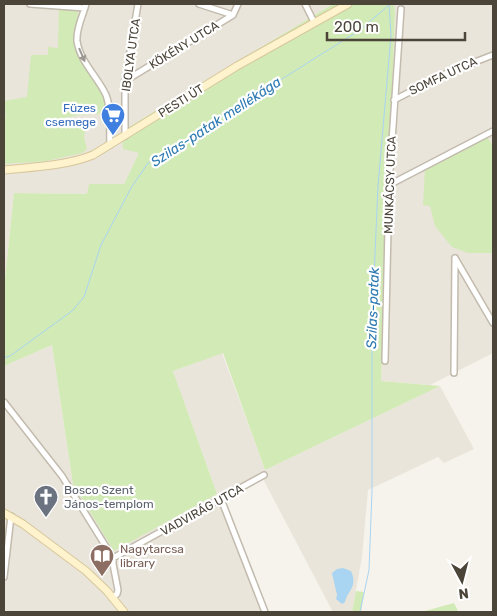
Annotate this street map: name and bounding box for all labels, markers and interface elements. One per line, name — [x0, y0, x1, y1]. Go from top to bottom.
scale bar — [327, 10, 464, 42]
street label: IBOLYA UTCA — [119, 18, 143, 92]
street label: KÖKÉNY UTCA — [147, 18, 221, 72]
text: 200 m — [334, 18, 379, 36]
one-way arrow — [79, 48, 87, 62]
street label: SOMFA UTCA — [407, 54, 479, 98]
water label: Szilas-patak mellékága — [148, 73, 284, 171]
street label: PESTI ÚT — [156, 82, 206, 120]
place label: Füzes csemege — [45, 101, 96, 129]
supermarket icon: Füzes csemege — [100, 102, 126, 136]
street label: MUNKÁCSY UTCA — [381, 136, 399, 234]
water label: Szilas-patak — [363, 266, 383, 349]
street label: VADVIRÁG UTCA — [158, 481, 246, 539]
place label: Bosco Szent János-templom — [64, 483, 154, 511]
church icon: Bosco Szent János-templom — [33, 484, 59, 518]
place label: Nagytarcsa library — [120, 542, 184, 570]
library icon: Nagytarcsa library — [89, 543, 115, 577]
north arrow — [437, 556, 487, 606]
text: N — [457, 584, 470, 602]

